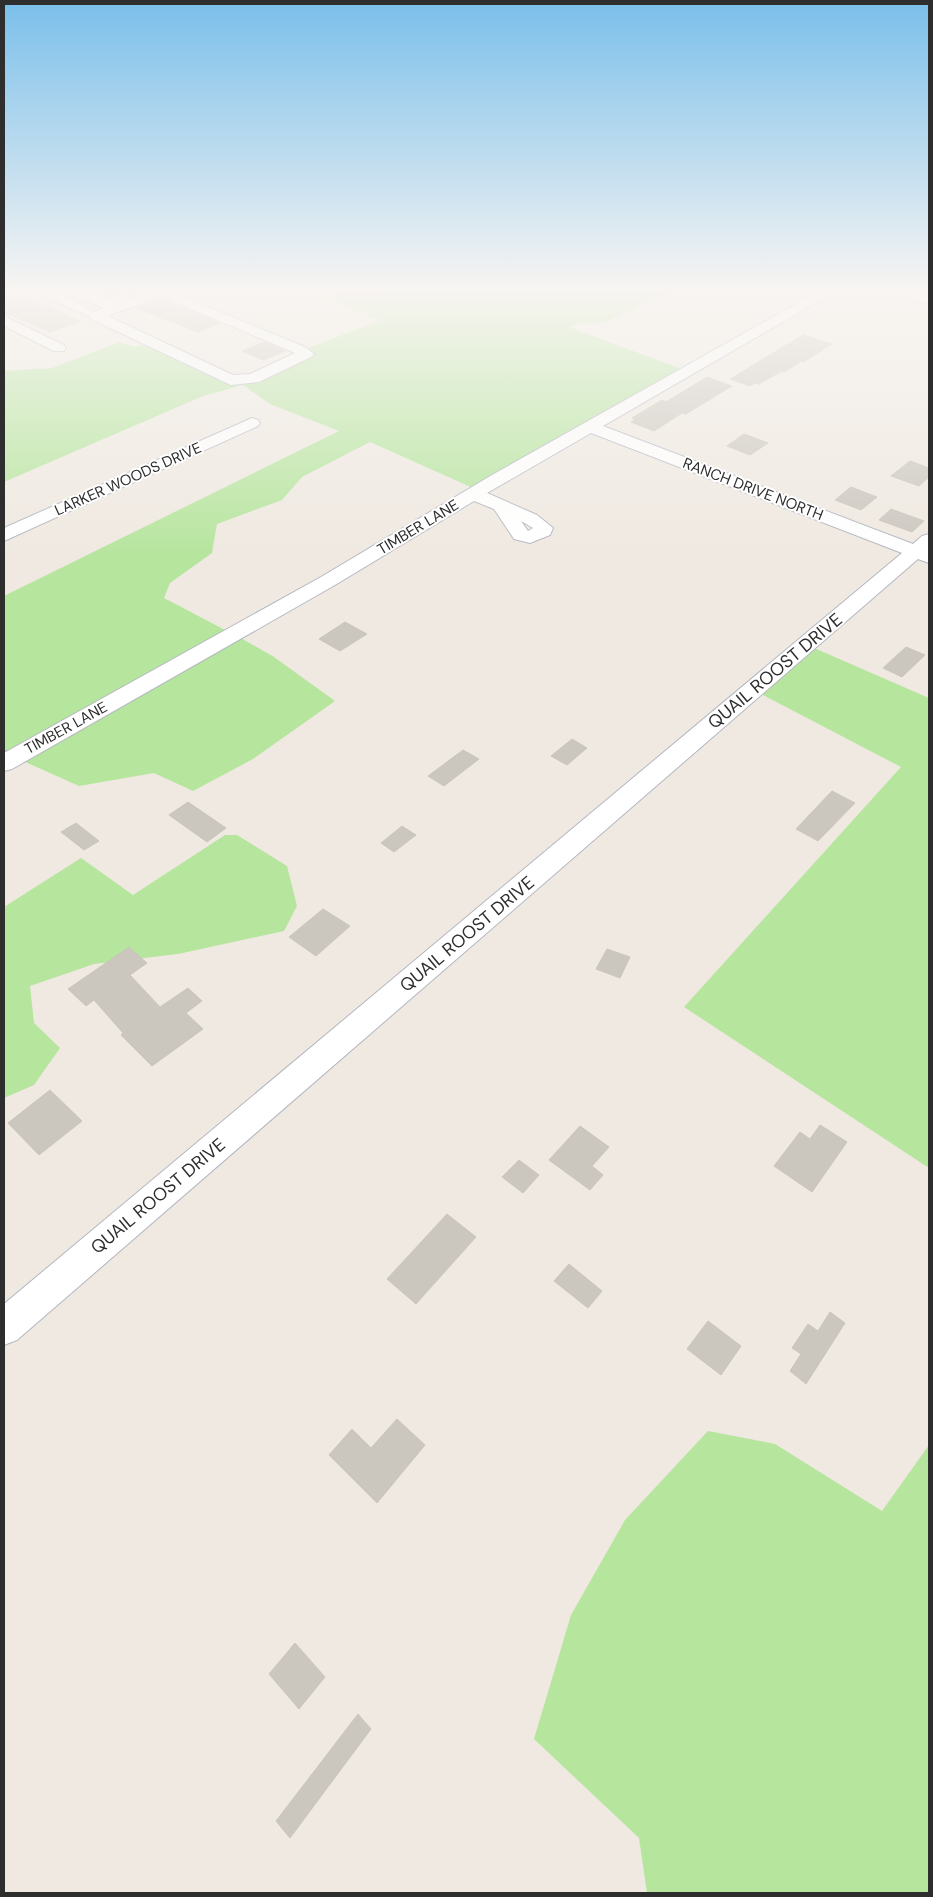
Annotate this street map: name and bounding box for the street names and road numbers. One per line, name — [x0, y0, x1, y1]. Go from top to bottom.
street label: LARKER WOODS DRIVE — [52, 438, 204, 520]
street label: RANCH DRIVE NORTH — [680, 453, 826, 525]
street label: TIMBER LANE — [374, 495, 462, 559]
street label: QUAIL ROOST DRIVE — [703, 608, 847, 734]
street label: TIMBER LANE — [21, 697, 111, 759]
street label: QUAIL ROOST DRIVE — [395, 871, 539, 997]
street label: QUAIL ROOST DRIVE — [86, 1133, 230, 1259]

